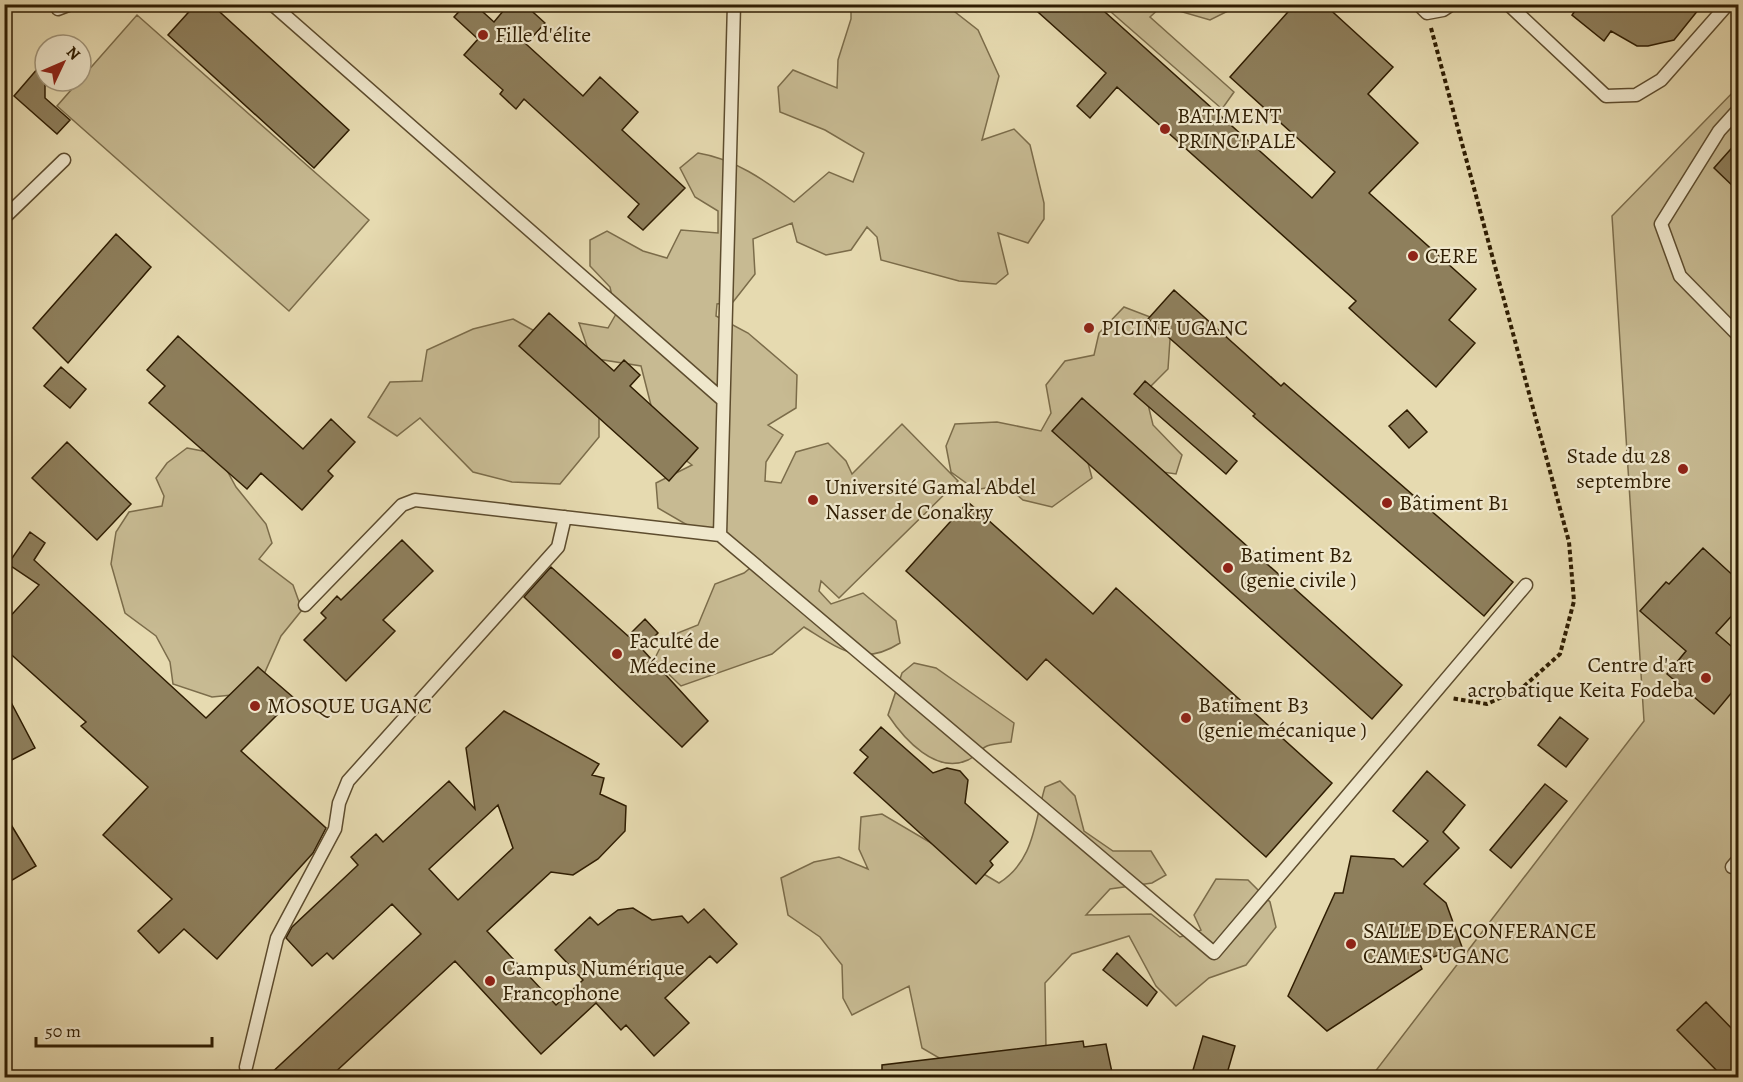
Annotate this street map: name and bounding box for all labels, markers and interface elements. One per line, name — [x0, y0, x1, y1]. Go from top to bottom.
place label: Fille d'élite — [495, 20, 591, 50]
marker: Fille d'élite — [476, 28, 490, 42]
north arrow — [33, 33, 93, 93]
text: N — [61, 41, 85, 65]
place label: BATIMENT PRINCIPALE — [1177, 101, 1296, 156]
marker: BATIMENT PRINCIPALE — [1158, 122, 1172, 136]
place label: CERE — [1425, 241, 1478, 271]
marker: CERE — [1406, 249, 1420, 263]
place label: PICINE UGANC — [1101, 313, 1248, 343]
marker: PICINE UGANC — [1082, 321, 1096, 335]
place label: Stade du 28 septembre — [1567, 441, 1671, 496]
marker: Stade du 28 septembre — [1676, 462, 1690, 476]
place label: Université Gamal Abdel Nasser de Conakry — [825, 472, 1036, 527]
place label: Bâtiment B1 — [1399, 488, 1508, 518]
marker: Université Gamal Abdel Nasser de Conakry — [806, 493, 820, 507]
marker: Bâtiment B1 — [1380, 496, 1394, 510]
place label: Batiment B2 (genie civile ) — [1240, 540, 1357, 595]
marker: Batiment B2 (genie civile ) — [1221, 561, 1235, 575]
place label: Faculté de Médecine — [629, 626, 719, 681]
marker: Faculté de Médecine — [610, 647, 624, 661]
place label: Centre d'art acrobatique Keita Fodeba — [1467, 650, 1695, 705]
marker: Centre d'art acrobatique Keita Fodeba — [1699, 671, 1713, 685]
place label: Batiment B3 (genie mécanique ) — [1198, 690, 1367, 745]
place label: MOSQUE UGANC — [267, 691, 432, 721]
marker: MOSQUE UGANC — [248, 699, 262, 713]
marker: Batiment B3 (genie mécanique ) — [1179, 711, 1193, 725]
place label: SALLE DE CONFERANCE CAMES UGANC — [1363, 916, 1597, 971]
marker: SALLE DE CONFERANCE CAMES UGANC — [1344, 937, 1358, 951]
place label: Campus Numérique Francophone — [502, 953, 685, 1008]
marker: Campus Numérique Francophone — [483, 974, 497, 988]
scale bar — [36, 1010, 212, 1048]
text: 50 m — [45, 1019, 81, 1043]

